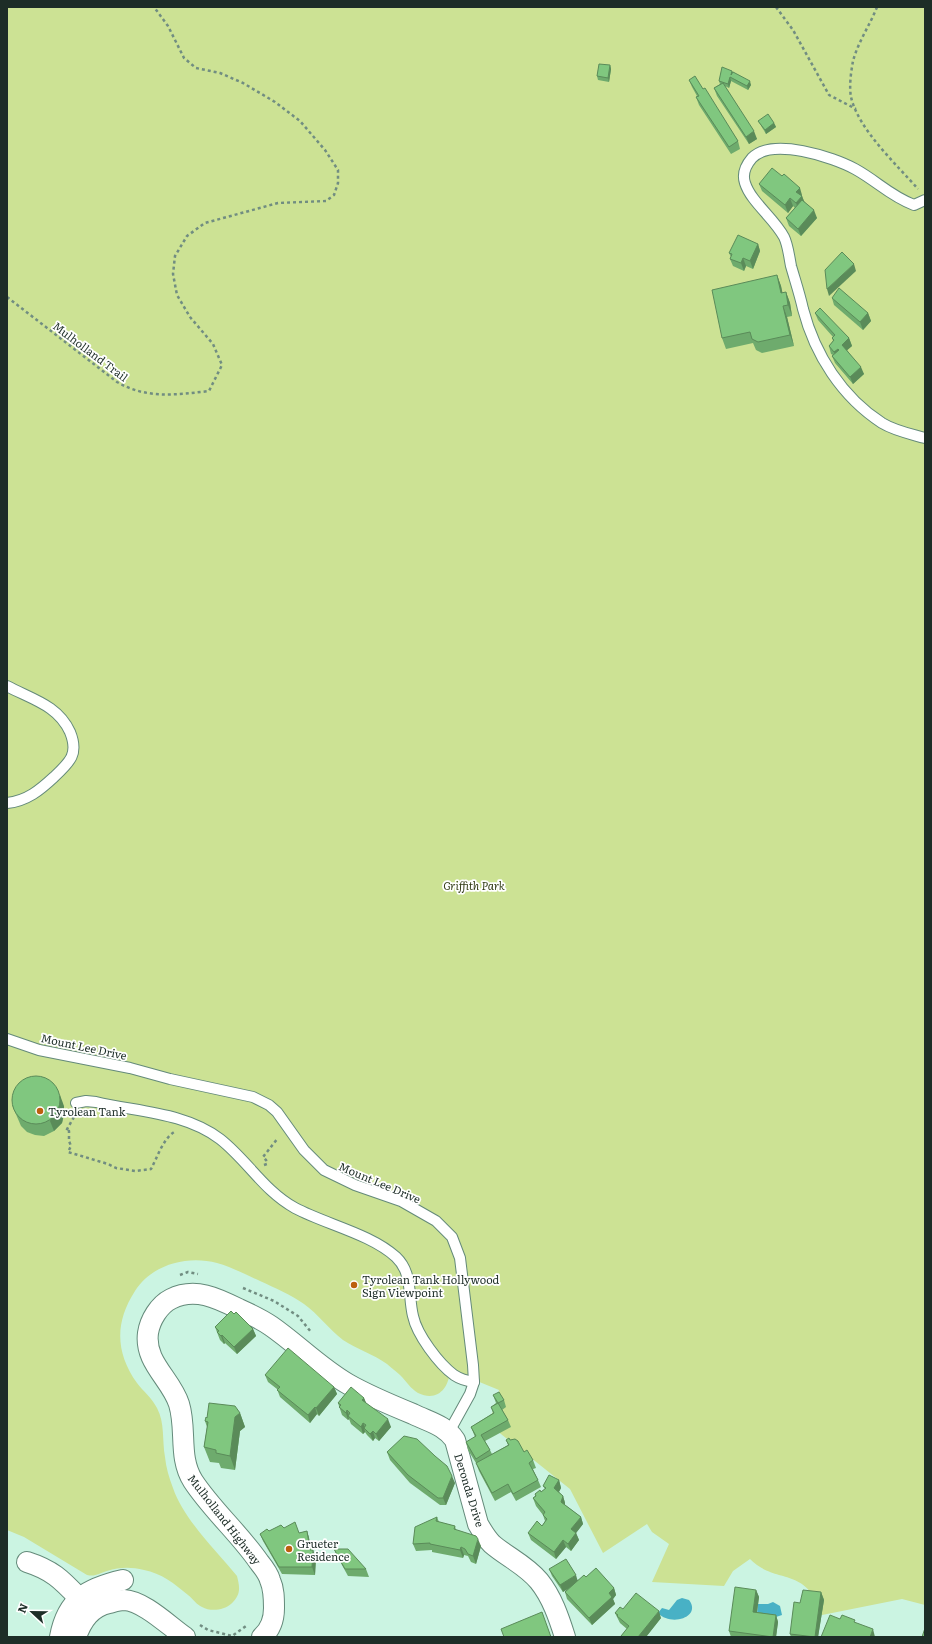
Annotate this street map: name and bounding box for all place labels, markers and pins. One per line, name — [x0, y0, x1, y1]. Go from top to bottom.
place label: Tyrolean Tank — [48, 1103, 126, 1119]
marker: Tyrolean Tank — [35, 1106, 45, 1116]
place label: Tyrolean Tank Hollywood Sign Viewpoint — [362, 1271, 500, 1300]
marker: Tyrolean Tank Hollywood Sign Viewpoint — [349, 1280, 359, 1290]
place label: Grueter Residence — [297, 1535, 350, 1564]
marker: Grueter Residence — [284, 1544, 294, 1554]

